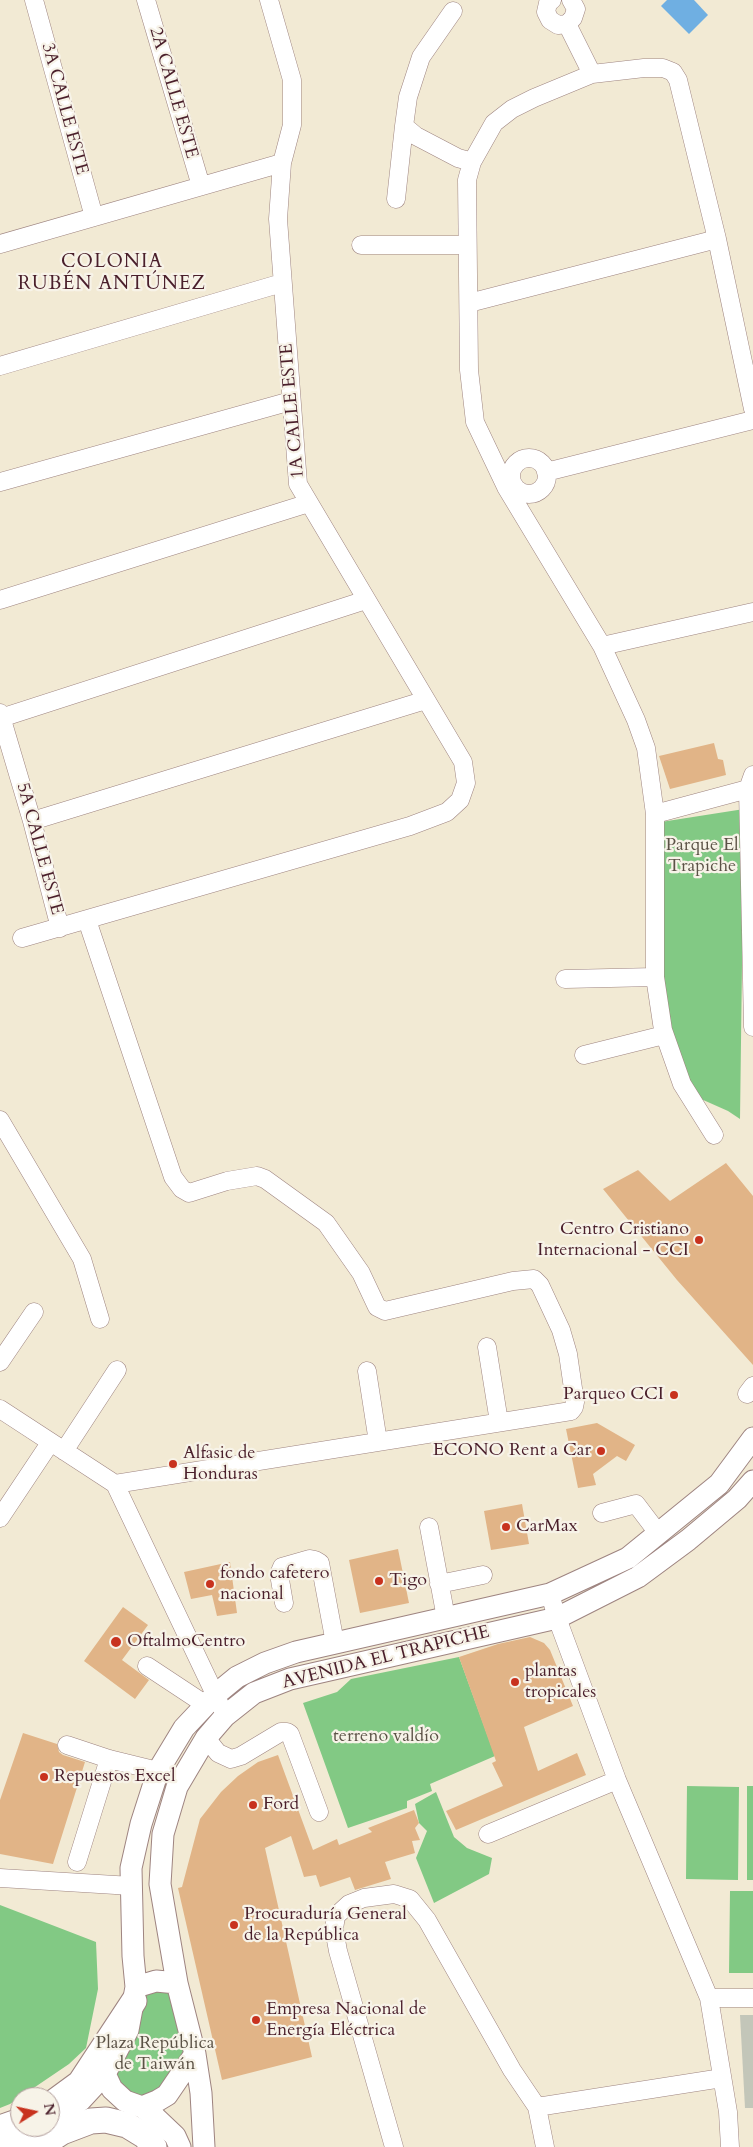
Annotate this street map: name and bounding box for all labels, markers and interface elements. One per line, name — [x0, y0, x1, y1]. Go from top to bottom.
street label: 2A CALLE ESTE — [144, 25, 202, 161]
street label: 3A CALLE ESTE — [36, 41, 92, 177]
district label: COLONIA RUBÉN ANTÚNEZ — [16, 252, 208, 296]
street label: 1A CALLE ESTE — [276, 343, 310, 479]
street label: 5A CALLE ESTE — [11, 781, 67, 917]
park label: Parque El Trapiche — [665, 835, 739, 878]
place label: Centro Cristiano Internacional - CCI — [537, 1219, 689, 1262]
marker: Centro Cristiano Internacional - CCI — [693, 1234, 705, 1246]
place label: Parqueo CCI — [563, 1384, 664, 1406]
marker: Parqueo CCI — [668, 1389, 680, 1401]
place label: ECONO Rent a Car — [433, 1440, 591, 1462]
place label: Alfasic de Honduras — [183, 1443, 258, 1486]
marker: ECONO Rent a Car — [595, 1445, 607, 1457]
marker: Alfasic de Honduras — [167, 1458, 179, 1470]
place label: CarMax — [516, 1516, 578, 1538]
marker: CarMax — [500, 1521, 512, 1533]
place label: fondo cafetero nacional — [220, 1563, 329, 1606]
place label: Tigo — [389, 1570, 427, 1592]
marker: Tigo — [373, 1575, 385, 1587]
marker: fondo cafetero nacional — [204, 1578, 216, 1590]
street label: AVENIDA EL TRAPICHE — [280, 1622, 492, 1694]
place label: OftalmoCentro — [127, 1631, 245, 1653]
marker: OftalmoCentro — [109, 1635, 123, 1649]
place label: plantas tropicales — [525, 1661, 596, 1704]
marker: plantas tropicales — [509, 1676, 521, 1688]
park label: terreno valdío — [333, 1726, 439, 1748]
place label: Repuestos Excel — [54, 1766, 176, 1788]
marker: Repuestos Excel — [38, 1771, 50, 1783]
place label: Ford — [263, 1794, 299, 1816]
marker: Ford — [247, 1799, 259, 1811]
place label: Procuraduría General de la República — [244, 1904, 407, 1946]
marker: Procuraduría General de la República — [228, 1919, 240, 1931]
place label: Empresa Nacional de Energía Eléctrica — [266, 1999, 427, 2042]
marker: Empresa Nacional de Energía Eléctrica — [250, 2014, 262, 2026]
park label: Plaza República de Taiwán — [95, 2033, 215, 2076]
north arrow — [10, 2087, 60, 2137]
text: N — [39, 2102, 60, 2117]

